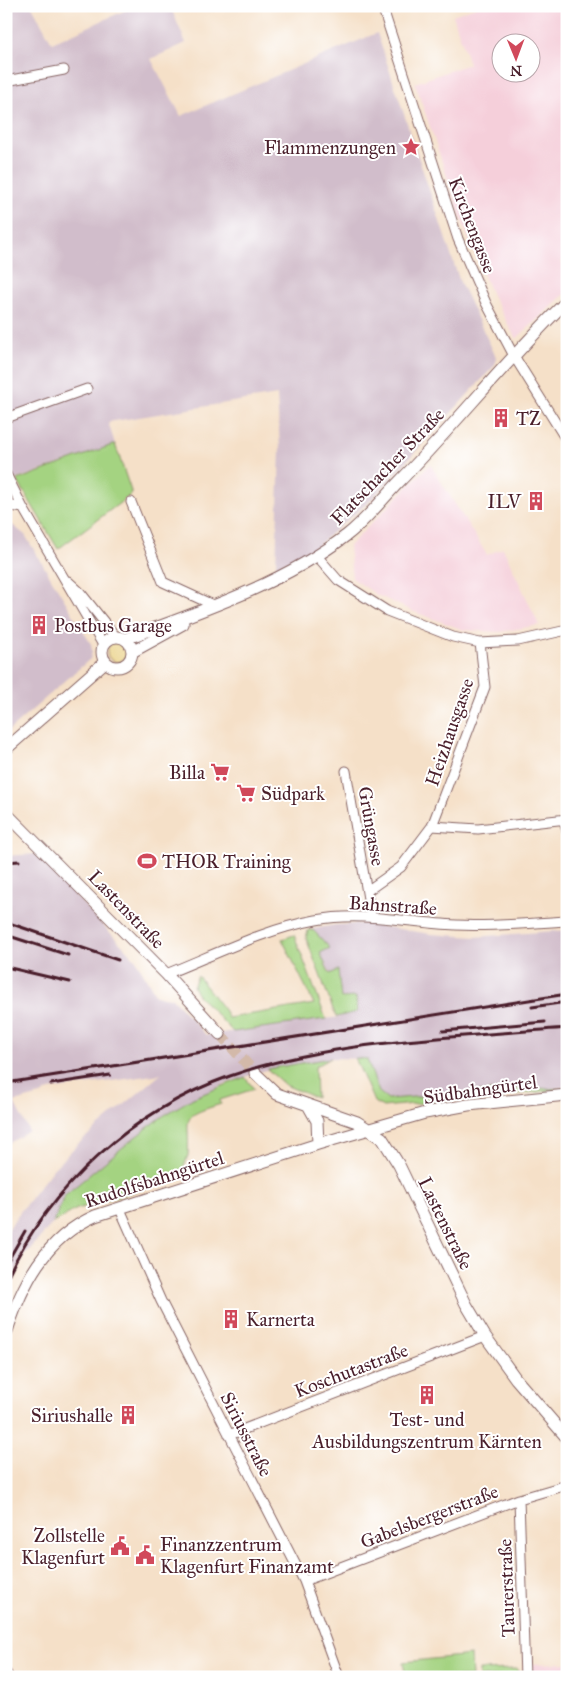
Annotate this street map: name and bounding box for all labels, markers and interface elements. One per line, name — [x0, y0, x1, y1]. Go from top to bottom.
north arrow — [490, 32, 540, 82]
text: N — [510, 62, 522, 79]
place label: Flammenzungen — [264, 136, 396, 160]
place icon: Flammenzungen — [400, 136, 422, 158]
street label: Kirchengasse — [443, 174, 501, 277]
street label: Flatschacher Straße — [326, 403, 449, 530]
building icon: TZ — [490, 407, 512, 429]
place label: TZ — [516, 407, 541, 430]
place label: ILV — [487, 490, 522, 513]
building icon: ILV — [525, 490, 547, 512]
building icon: Postbus Garage — [28, 614, 50, 636]
place label: Postbus Garage — [54, 614, 172, 638]
street label: Heizhausgasse — [420, 675, 480, 789]
place label: Billa — [169, 761, 206, 784]
supermarket icon: Billa — [209, 761, 231, 783]
supermarket icon: Südpark — [235, 782, 257, 804]
place label: Südpark — [261, 782, 325, 805]
street label: Grüngasse — [352, 785, 390, 868]
sports icon: THOR Training — [136, 850, 158, 872]
place label: THOR Training — [162, 850, 291, 874]
street label: Lastenstraße — [83, 865, 170, 954]
street label: Bahnstraße — [348, 891, 438, 920]
street label: Südbahngürtel — [422, 1070, 539, 1110]
street label: Rudolfsbahngürtel — [82, 1146, 228, 1214]
street label: Lastenstraße — [413, 1173, 478, 1273]
building icon: Karnerta — [220, 1308, 242, 1330]
place label: Karnerta — [246, 1308, 316, 1331]
street label: Koschutastraße — [291, 1338, 411, 1403]
building icon: Test- und Ausbildungszentrum Kärnten — [416, 1384, 438, 1406]
street label: Siriusstraße — [215, 1388, 278, 1481]
place label: Siriushalle — [31, 1404, 113, 1427]
building icon: Siriushalle — [117, 1404, 139, 1426]
place label: Test- und Ausbildungszentrum Kärnten — [311, 1408, 542, 1454]
street label: Gabelsbergerstraße — [357, 1480, 502, 1554]
place label: Zollstelle Klagenfurt — [21, 1524, 105, 1570]
place label: Finanzzentrum Klagenfurt Finanzamt — [160, 1533, 334, 1579]
public building icon: Zollstelle Klagenfurt — [109, 1535, 131, 1557]
street label: Taurerstraße — [493, 1538, 520, 1638]
public building icon: Finanzzentrum Klagenfurt Finanzamt — [134, 1544, 156, 1566]

